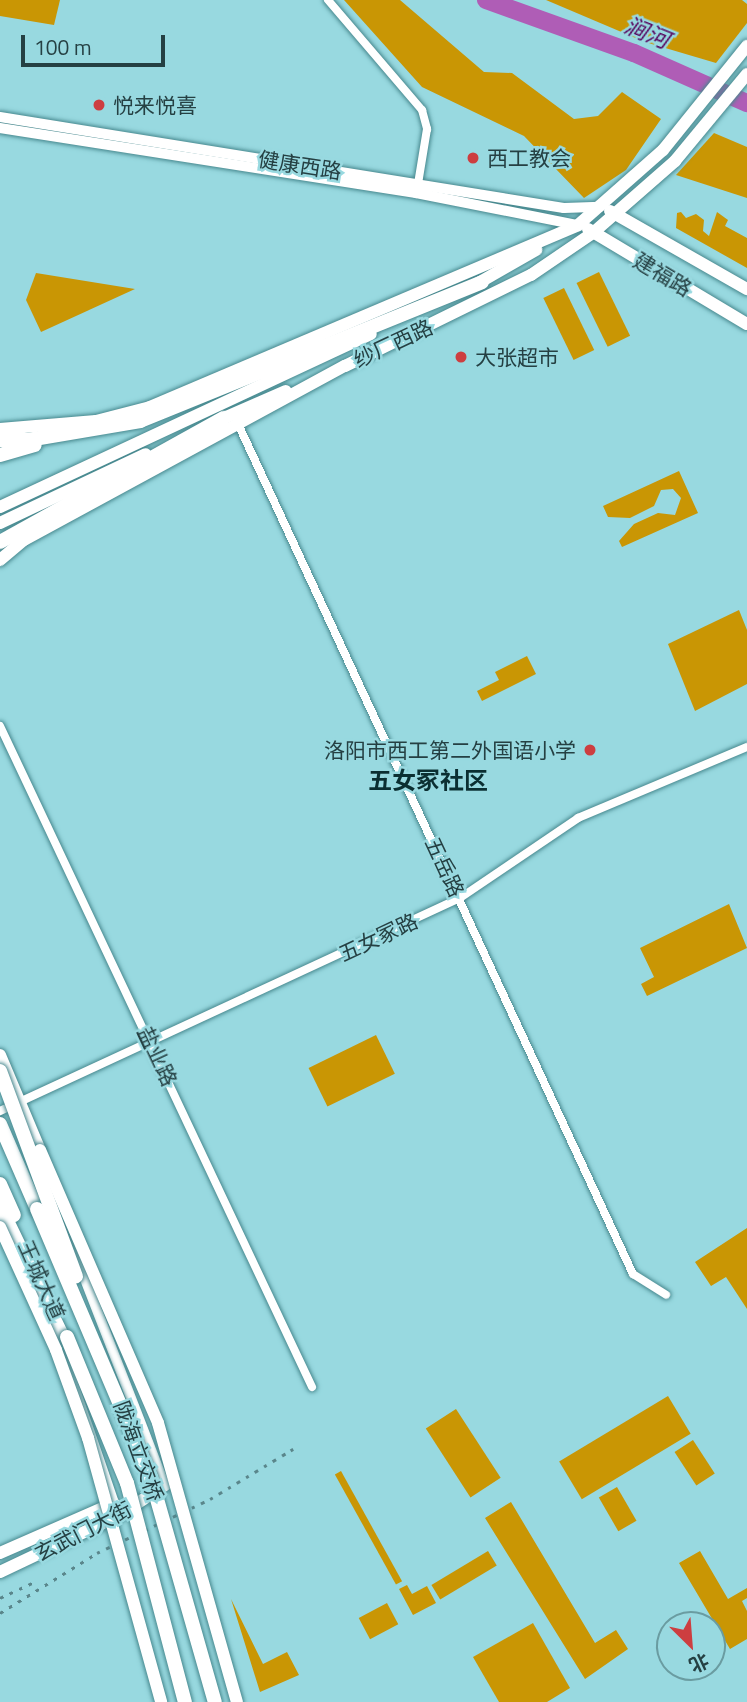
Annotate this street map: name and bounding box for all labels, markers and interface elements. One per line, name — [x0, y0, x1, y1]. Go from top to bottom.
water label: 涧河 — [621, 12, 673, 54]
scale bar — [24, 21, 168, 65]
text: 100 m — [34, 31, 91, 63]
place label: 悦来悦喜 — [113, 92, 197, 118]
marker: 悦来悦喜 — [91, 97, 107, 113]
place label: 西工教会 — [487, 145, 571, 171]
street label: 健康西路 — [257, 146, 343, 184]
marker: 西工教会 — [465, 150, 481, 166]
street label: 建福路 — [630, 247, 696, 301]
street label: 纱厂西路 — [350, 314, 436, 372]
place label: 大张超市 — [475, 344, 559, 370]
marker: 大张超市 — [453, 349, 469, 365]
place label: 洛阳市西工第二外国语小学 — [324, 737, 576, 763]
marker: 洛阳市西工第二外国语小学 — [582, 742, 598, 758]
district label: 五女冢社区 — [368, 767, 488, 795]
street label: 五岳路 — [420, 833, 470, 901]
street label: 五女冢路 — [335, 908, 421, 966]
street label: 盐业路 — [133, 1022, 183, 1090]
street label: 王城大道 — [13, 1237, 71, 1323]
street label: 陇海立交桥 — [109, 1397, 169, 1505]
street label: 玄武门大街 — [31, 1496, 135, 1566]
north arrow — [656, 1611, 726, 1681]
text: 北 — [685, 1647, 714, 1681]

